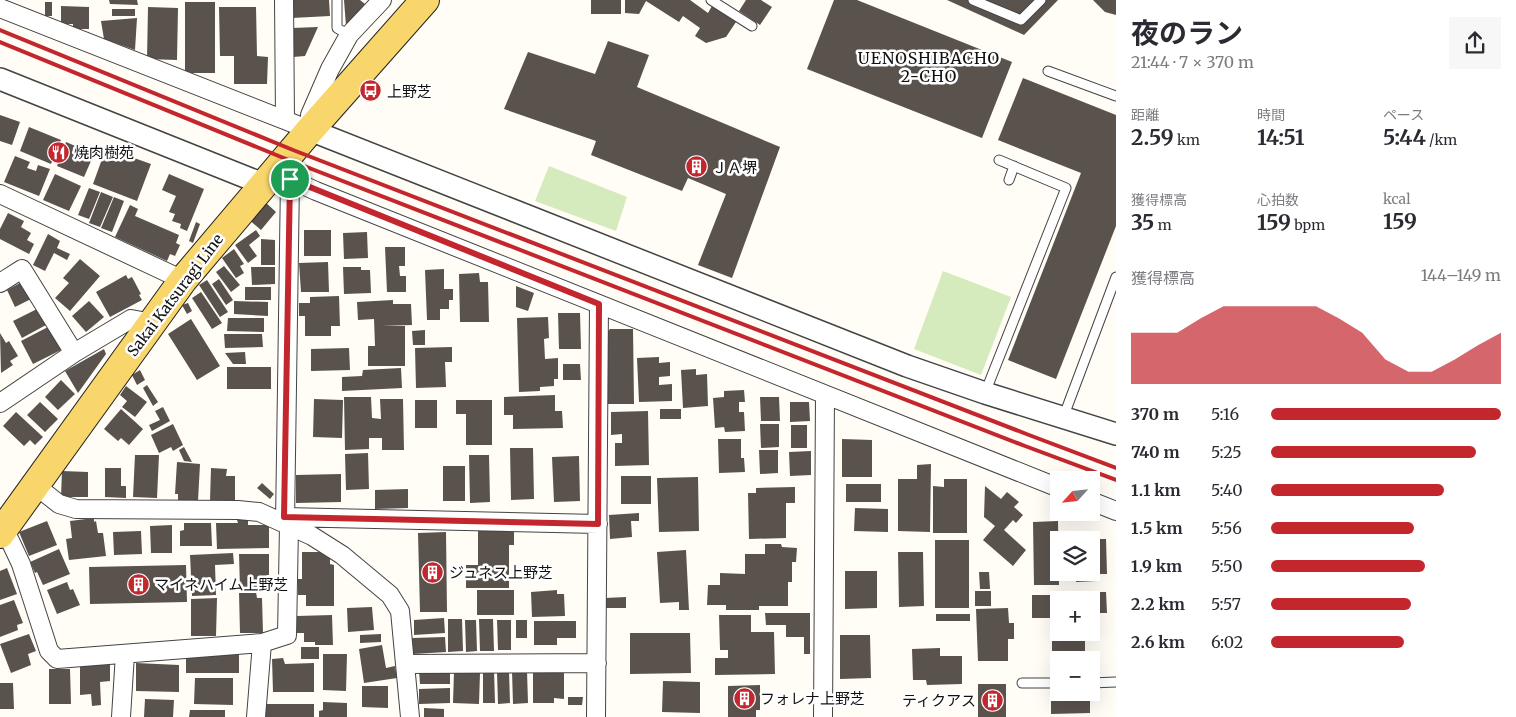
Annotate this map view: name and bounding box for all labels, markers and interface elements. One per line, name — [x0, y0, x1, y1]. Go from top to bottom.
text: 夜のラン — [1131, 15, 1243, 51]
button: share — [1449, 17, 1501, 69]
district label: UENOSHIBACHO 2-CHO — [858, 48, 1000, 86]
text: 21:44 · 7 × 370 m — [1131, 52, 1254, 72]
bus stop icon: 上野芝 — [359, 79, 383, 103]
place label: 上野芝 — [387, 82, 432, 101]
text: 距離 — [1131, 106, 1159, 124]
text: 時間 — [1257, 106, 1285, 124]
text: ペース — [1383, 106, 1424, 124]
text: 2.59 — [1131, 124, 1174, 151]
text: 14:51 — [1257, 124, 1305, 151]
text: 5:44 — [1383, 124, 1426, 151]
text: km — [1174, 131, 1200, 149]
text: /km — [1426, 131, 1457, 149]
restaurant icon: 焼肉樹苑 — [46, 140, 70, 164]
place label: 焼肉樹苑 — [74, 143, 134, 162]
building icon: ＪＡ堺 — [684, 155, 708, 179]
pin — [269, 158, 311, 200]
place label: ＪＡ堺 — [712, 158, 757, 177]
icon: arrive — [276, 165, 304, 193]
text: kcal — [1383, 190, 1411, 208]
text: 獲得標高 — [1131, 191, 1187, 209]
text: 心拍数 — [1257, 191, 1299, 209]
text: 159 — [1383, 208, 1417, 235]
text: 35 — [1131, 209, 1154, 236]
text: 159 — [1257, 209, 1291, 236]
text: m — [1154, 216, 1172, 234]
text: bpm — [1291, 216, 1325, 234]
street label: Sakai Katsuragi Line — [123, 230, 227, 360]
text: 144–149 m — [1421, 265, 1501, 285]
text: 獲得標高 — [1131, 268, 1195, 288]
text: 370 m — [1131, 404, 1179, 424]
text: 5:16 — [1211, 404, 1239, 424]
text: 740 m — [1131, 442, 1180, 462]
text: 5:25 — [1211, 442, 1242, 462]
north arrow — [1050, 471, 1100, 521]
map controls — [1050, 471, 1100, 701]
text: 1.1 km — [1131, 480, 1181, 500]
text: 5:40 — [1211, 480, 1243, 500]
text: 1.5 km — [1131, 518, 1183, 538]
text: 5:56 — [1211, 518, 1242, 538]
button: layers — [1050, 531, 1100, 581]
text: 1.9 km — [1131, 556, 1182, 576]
text: 5:50 — [1211, 556, 1242, 576]
building icon: ジュネス上野芝 — [421, 560, 445, 584]
place label: ジュネス上野芝 — [449, 563, 553, 582]
building icon: マイネハイム上野芝 — [126, 572, 150, 596]
place label: マイネハイム上野芝 — [154, 575, 288, 594]
button: + — [1050, 591, 1100, 641]
text: 2.2 km — [1131, 594, 1185, 614]
text: 5:57 — [1211, 594, 1241, 614]
text: 2.6 km — [1131, 632, 1185, 652]
text: 6:02 — [1211, 632, 1243, 652]
button: − — [1050, 651, 1100, 701]
building icon: フォレナ上野芝 — [732, 686, 756, 710]
building icon: ティクアス — [980, 688, 1004, 712]
place label: フォレナ上野芝 — [760, 689, 865, 708]
place label: ティクアス — [902, 691, 976, 710]

